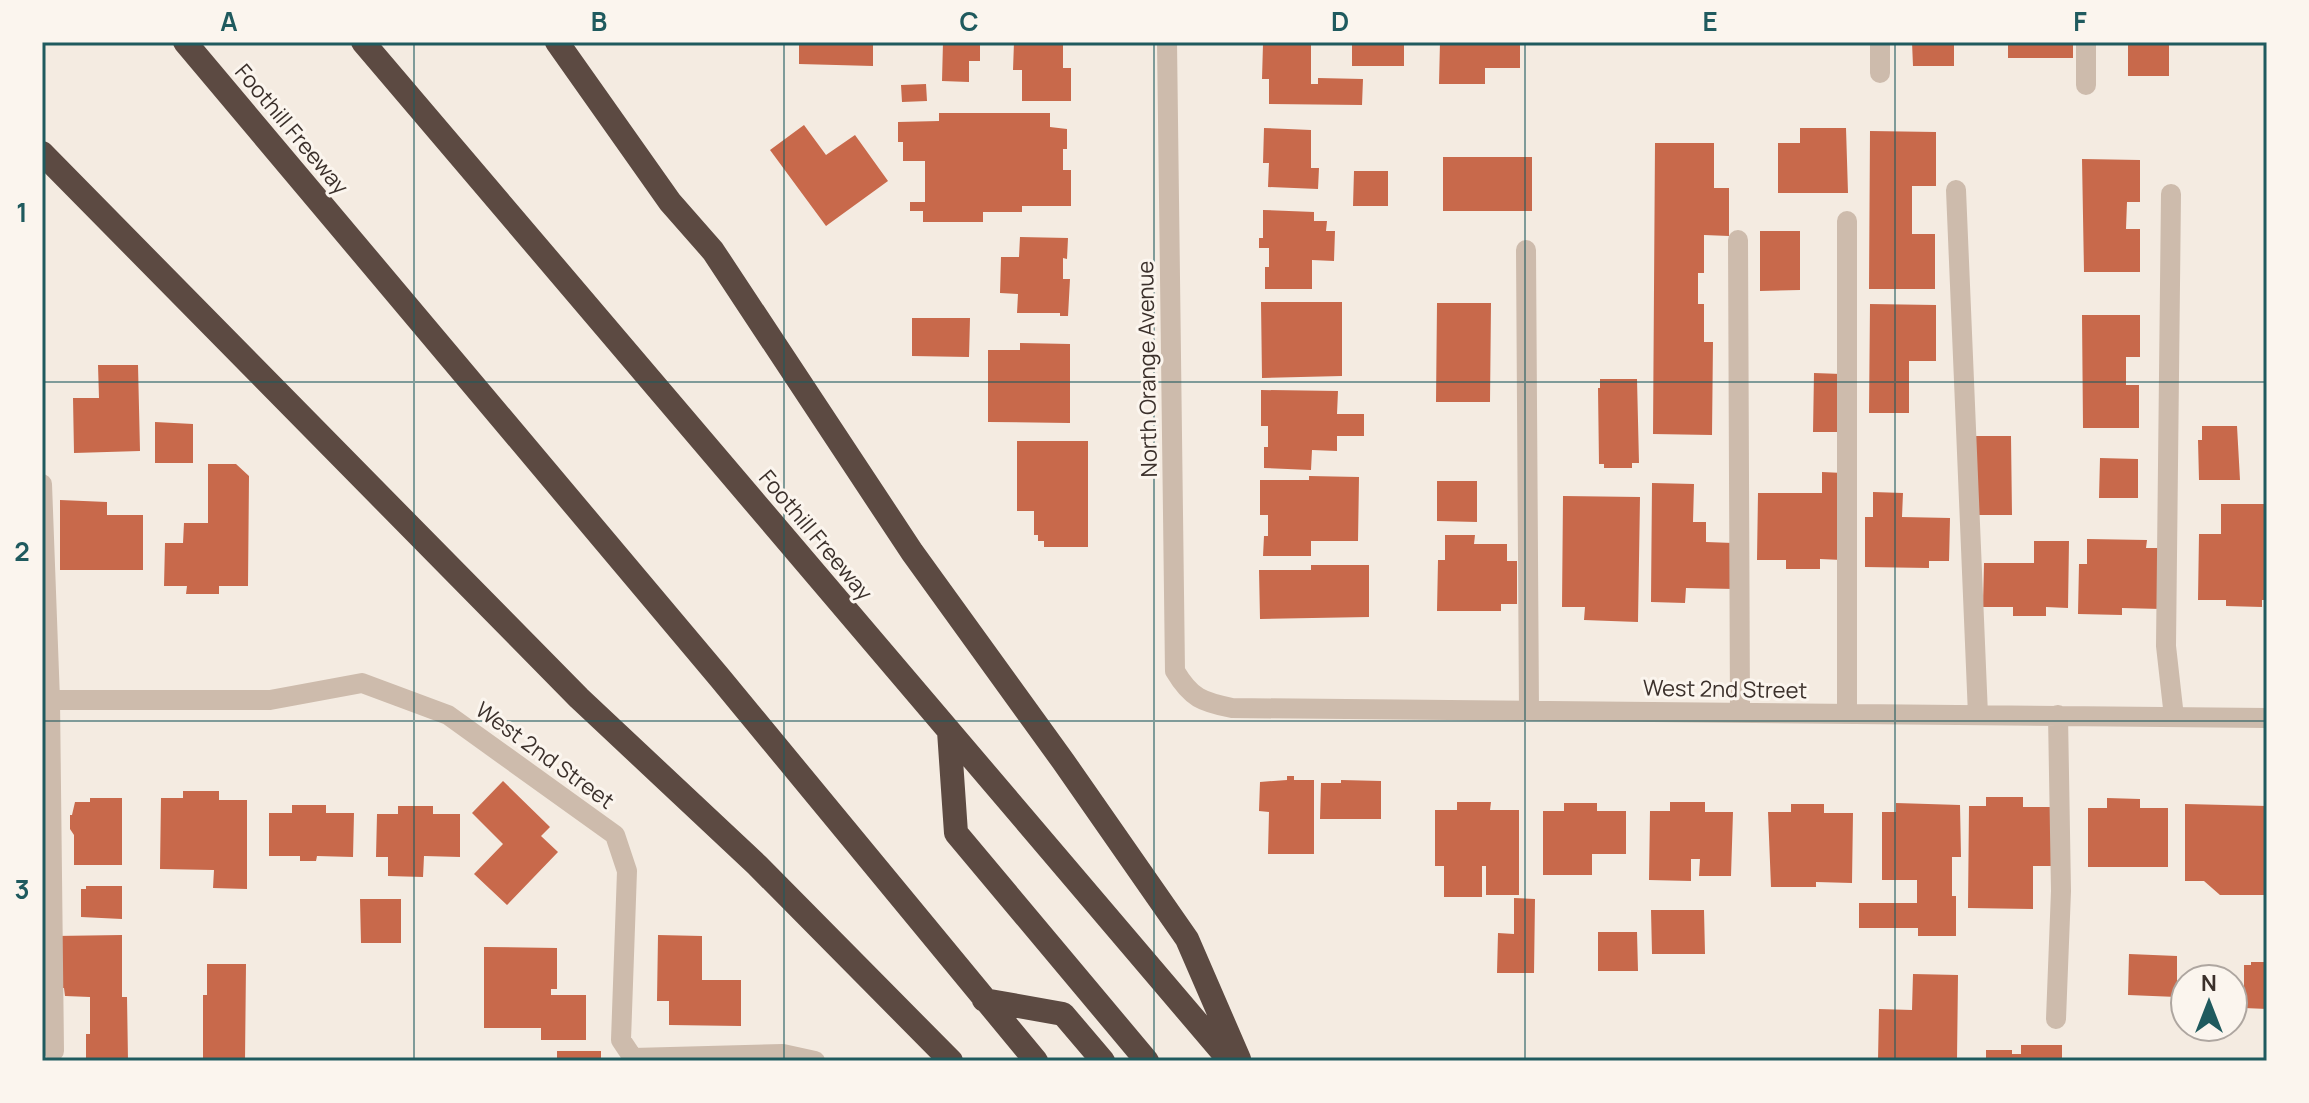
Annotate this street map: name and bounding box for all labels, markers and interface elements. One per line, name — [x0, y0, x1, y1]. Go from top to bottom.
text: A — [220, 3, 238, 39]
text: B — [591, 3, 607, 39]
text: C — [959, 3, 979, 39]
text: D — [1331, 3, 1349, 39]
text: E — [1702, 3, 1718, 39]
text: F — [2073, 3, 2087, 39]
street label: Foothill Freeway — [228, 57, 356, 201]
text: 1 — [16, 194, 28, 230]
street label: North Orange Avenue — [1130, 260, 1164, 478]
street label: Foothill Freeway — [752, 463, 880, 607]
text: 2 — [14, 533, 30, 569]
street label: West 2nd Street — [1643, 673, 1808, 705]
street label: West 2nd Street — [470, 695, 620, 816]
text: 3 — [14, 871, 30, 907]
north arrow — [2169, 963, 2249, 1043]
text: N — [2201, 968, 2217, 998]

